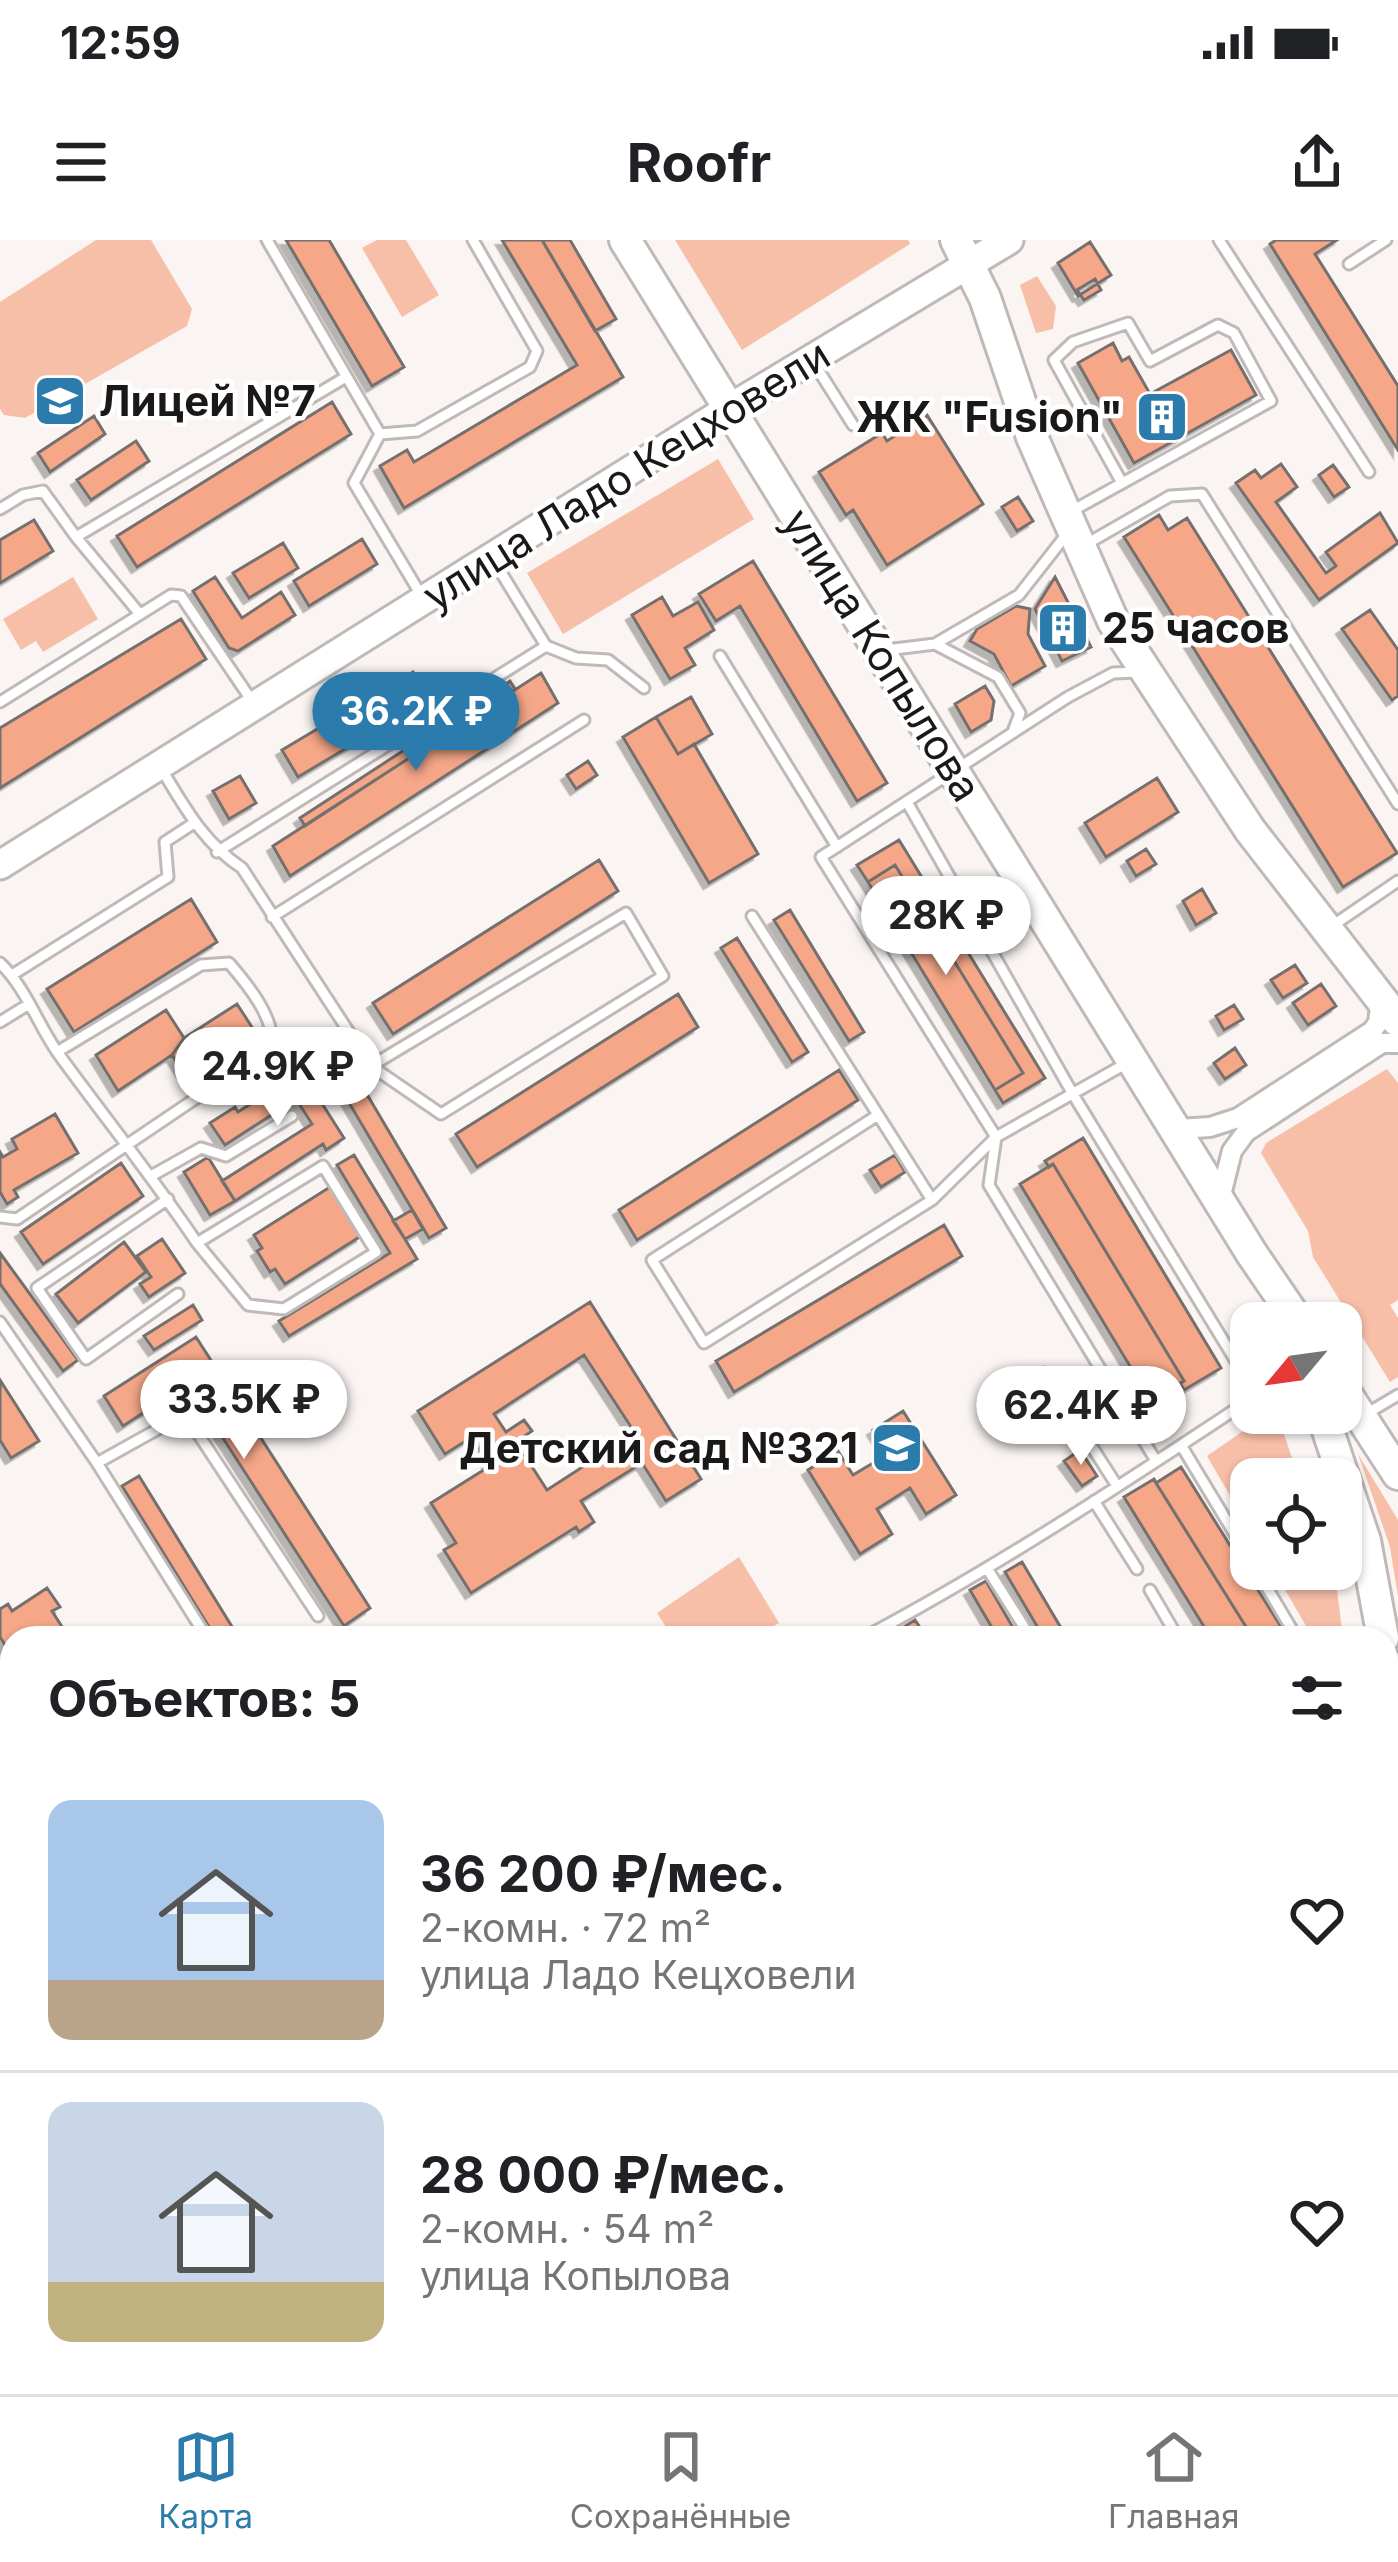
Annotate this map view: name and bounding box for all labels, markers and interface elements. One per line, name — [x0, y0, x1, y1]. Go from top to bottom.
text: 12:59 — [60, 15, 181, 70]
icon: menu — [48, 129, 114, 195]
icon: share — [1284, 129, 1350, 195]
text: Roofr — [627, 130, 771, 195]
street label: улица Ладо Кецховели — [413, 328, 839, 621]
school or university icon: Лицей №7 — [32, 373, 88, 429]
place label: Лицей №7 — [99, 375, 316, 426]
building icon: ЖК "Fusion" — [1134, 389, 1190, 445]
place label: ЖК "Fusion" — [856, 391, 1123, 442]
street label: улица Копылова — [772, 499, 993, 810]
building icon: 25 часов — [1035, 600, 1091, 656]
place label: 25 часов — [1102, 602, 1290, 653]
pin: 36.2K ₽ — [305, 672, 527, 774]
text: 36.2K ₽ — [339, 687, 493, 734]
pin: 28K ₽ — [862, 876, 1030, 978]
text: 28K ₽ — [888, 891, 1004, 938]
pin: 24.9K ₽ — [167, 1027, 389, 1129]
text: 24.9K ₽ — [201, 1042, 355, 1089]
north arrow — [1230, 1302, 1362, 1434]
map controls — [1230, 1302, 1362, 1590]
pin: 33.5K ₽ — [133, 1360, 355, 1462]
pin: 62.4K ₽ — [970, 1366, 1192, 1468]
text: 33.5K ₽ — [167, 1375, 321, 1422]
text: 62.4K ₽ — [1003, 1381, 1159, 1428]
school or university icon: Детский сад №321 — [869, 1420, 925, 1476]
place label: Детский сад №321 — [459, 1422, 858, 1473]
button: locate — [1230, 1458, 1362, 1590]
icon: filters — [1284, 1665, 1350, 1731]
text: Объектов: 5 — [48, 1668, 360, 1729]
text: 36 200 ₽/мес. — [420, 1843, 786, 1904]
icon: home — [144, 1848, 288, 1992]
icon: heart — [1284, 1887, 1350, 1953]
text: 2-комн. · 72 m² — [420, 1904, 711, 1951]
text: улица Ладо Кецховели — [420, 1951, 856, 1998]
text: 28 000 ₽/мес. — [420, 2144, 787, 2205]
icon: home — [144, 2150, 288, 2294]
icon: heart — [1284, 2189, 1350, 2255]
text: 2-комн. · 54 m² — [420, 2205, 714, 2252]
text: улица Копылова — [420, 2252, 731, 2299]
tab: Карта — [158, 2424, 253, 2536]
tab: Сохранённые — [570, 2424, 791, 2536]
tab: Главная — [1108, 2424, 1240, 2536]

